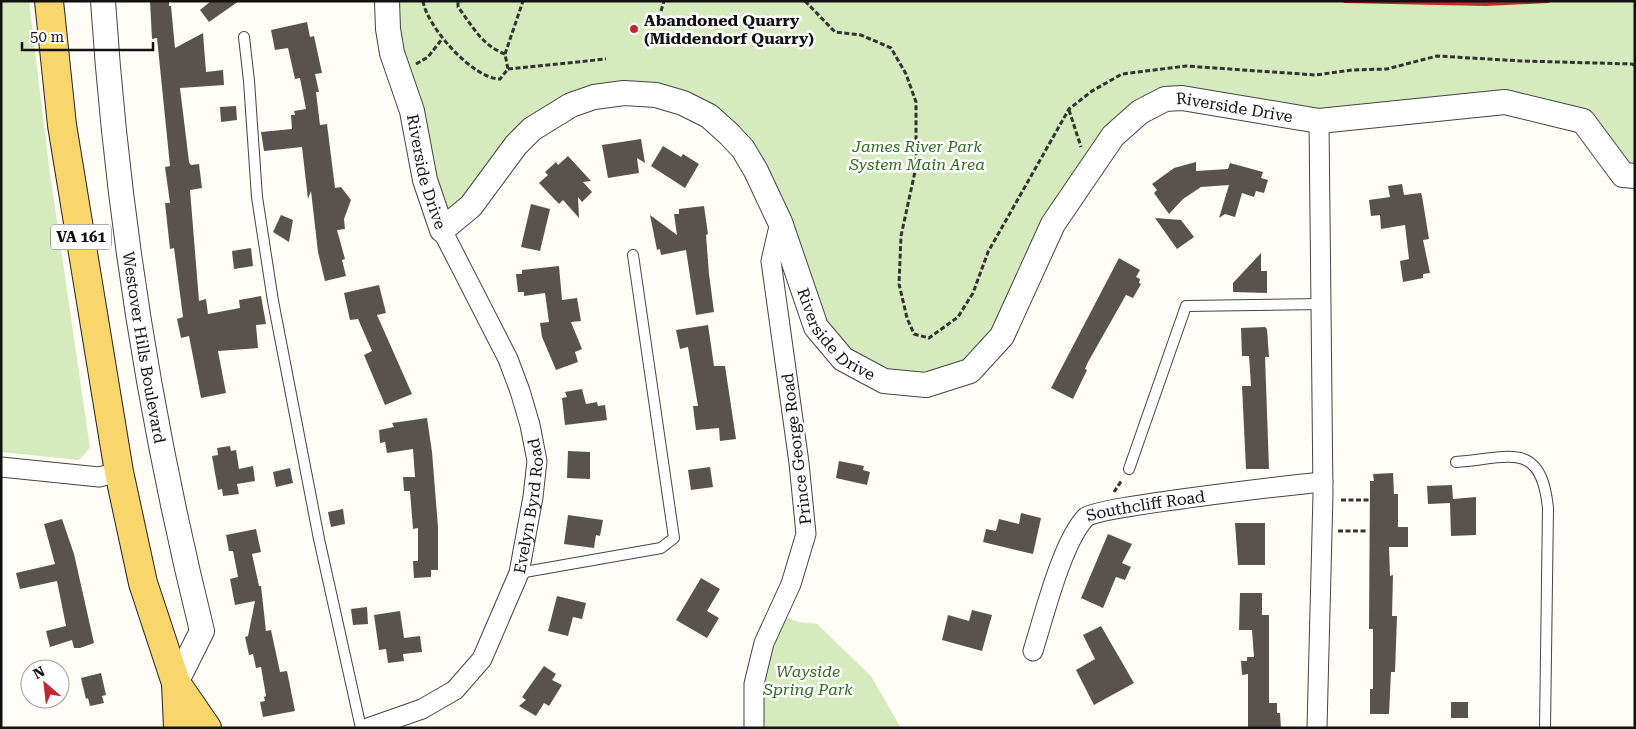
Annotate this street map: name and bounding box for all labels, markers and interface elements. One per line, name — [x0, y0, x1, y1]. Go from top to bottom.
place label: Abandoned Quarry (Middendorf Quarry) — [644, 11, 814, 48]
scale bar — [22, 20, 154, 52]
marker: Abandoned Quarry (Middendorf Quarry) — [628, 23, 640, 35]
text: 50 m — [30, 28, 65, 46]
street label: Riverside Drive — [1175, 89, 1294, 126]
street label: Riverside Drive — [403, 112, 450, 232]
park label: James River Park System Main Area — [848, 137, 985, 174]
road number: VA 161 — [51, 224, 111, 250]
street label: Westover Hills Boulevard — [119, 250, 169, 445]
street label: Riverside Drive — [793, 285, 879, 385]
street label: Prince George Road — [778, 372, 815, 526]
street label: Evelyn Byrd Road — [510, 437, 547, 575]
street label: Southcliff Road — [1084, 487, 1206, 526]
north arrow — [20, 659, 70, 709]
park label: Wayside Spring Park — [762, 662, 853, 699]
text: N — [30, 663, 48, 682]

